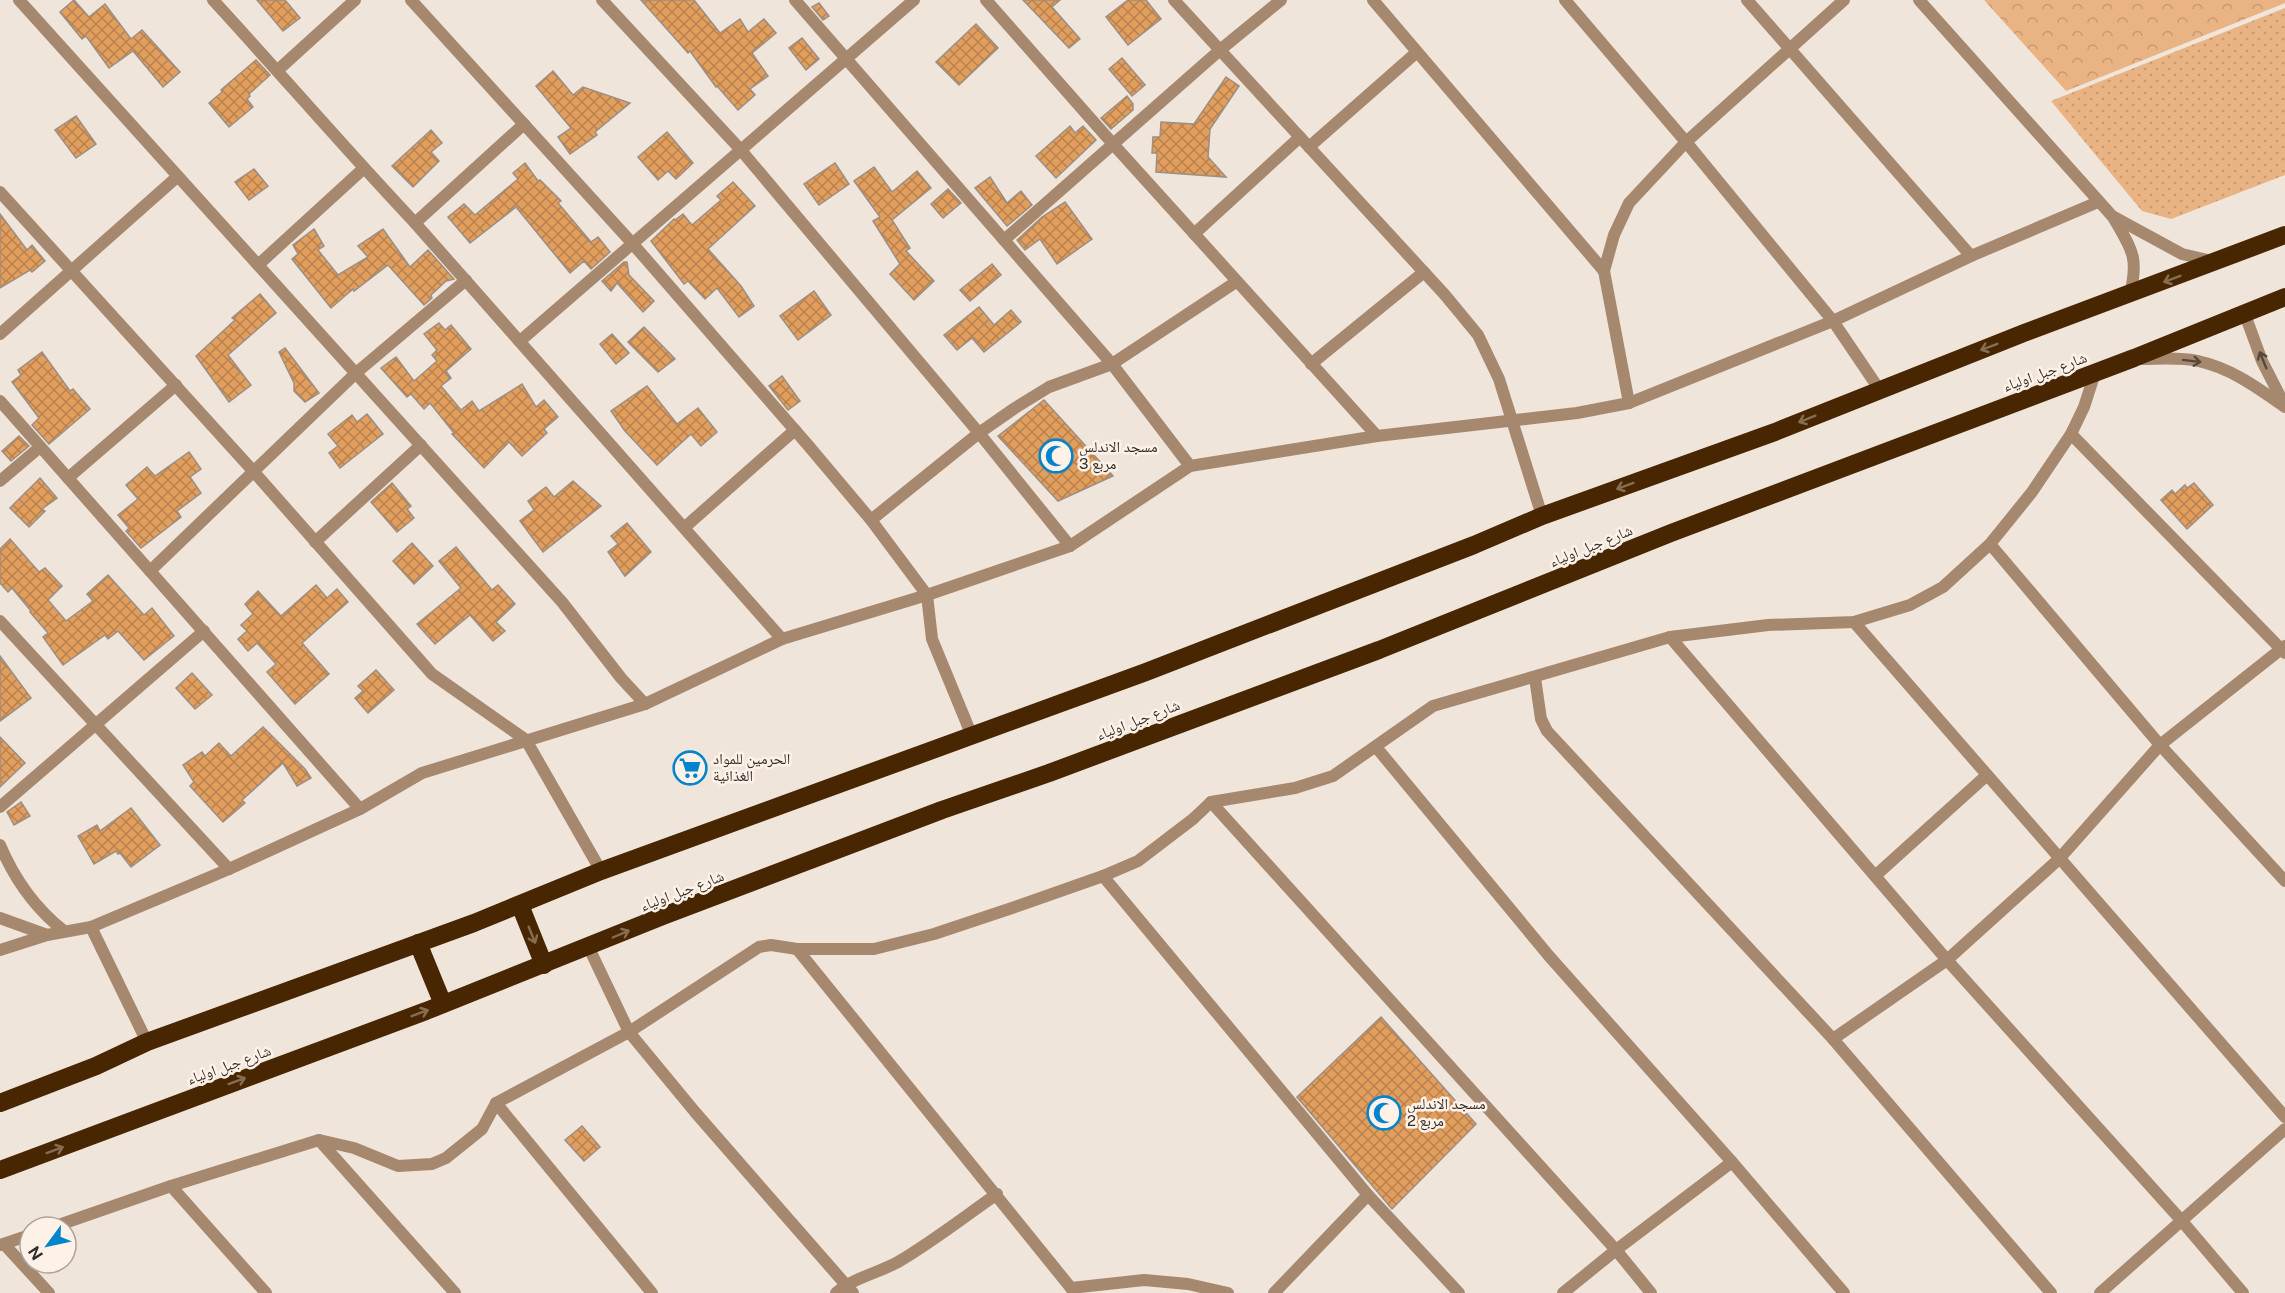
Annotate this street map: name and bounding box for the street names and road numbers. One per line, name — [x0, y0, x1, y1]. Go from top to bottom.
street label: شارع جبل اولياء — [2001, 348, 2090, 396]
street label: شارع جبل اولياء — [1547, 521, 1636, 572]
street label: شارع جبل اولياء — [1094, 696, 1183, 745]
street label: شارع جبل اولياء — [638, 867, 727, 916]
street label: شارع جبل اولياء — [185, 1041, 274, 1089]

